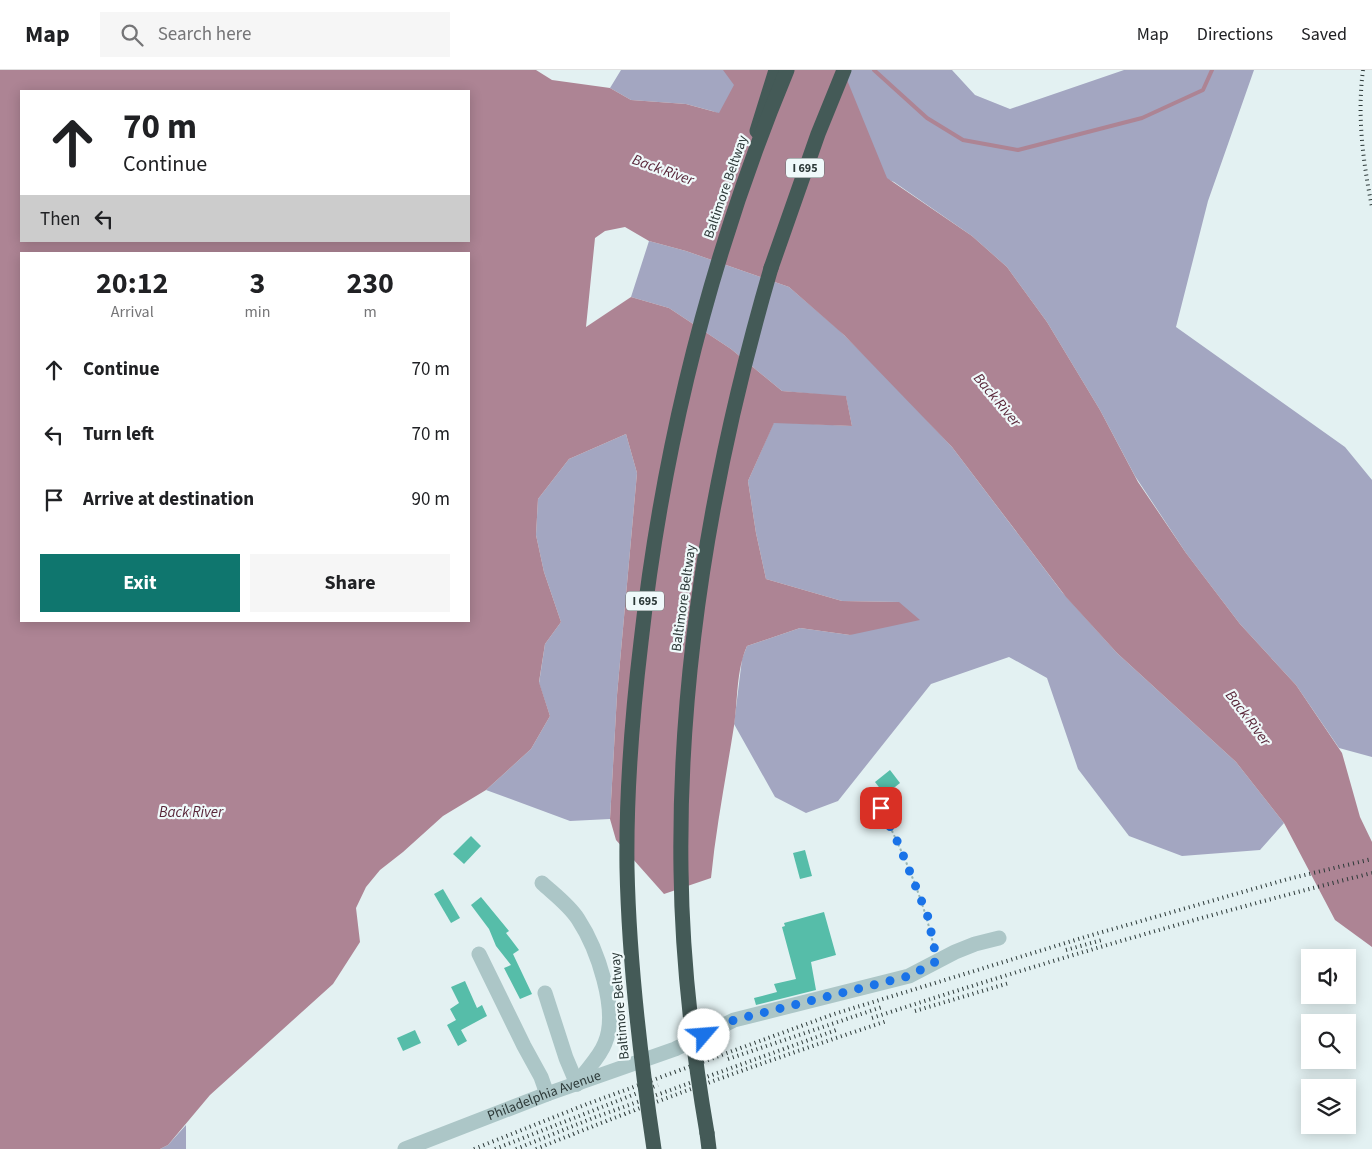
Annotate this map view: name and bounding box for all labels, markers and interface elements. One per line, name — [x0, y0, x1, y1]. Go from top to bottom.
search box — [100, 12, 450, 57]
text: Map — [25, 17, 70, 52]
icon: search — [118, 21, 146, 49]
text: Search here — [158, 21, 251, 48]
text: Map — [1137, 22, 1169, 47]
text: Directions — [1197, 22, 1273, 47]
text: Saved — [1301, 22, 1347, 47]
text: 70 m — [123, 102, 197, 152]
icon: ahead — [40, 110, 105, 175]
street label: Baltimore Beltway — [699, 132, 753, 241]
text: Continue — [123, 148, 207, 180]
water label: Back River — [629, 149, 698, 191]
road number: I 695 — [786, 159, 824, 178]
icon: left — [90, 205, 118, 233]
text: Then — [40, 206, 80, 233]
text: 20:12 — [96, 262, 168, 305]
text: 3 — [249, 262, 265, 305]
text: 230 — [346, 262, 394, 305]
text: Arrival — [111, 301, 154, 323]
text: min — [244, 301, 270, 323]
text: m — [364, 301, 377, 323]
icon: ahead — [40, 356, 68, 384]
text: Continue — [83, 356, 160, 383]
text: 70 m — [412, 356, 450, 383]
water label: Back River — [968, 369, 1026, 432]
icon: left — [40, 421, 68, 449]
text: Turn left — [83, 421, 154, 448]
text: 70 m — [412, 421, 450, 448]
icon: arrive — [40, 486, 68, 514]
text: Arrive at destination — [83, 486, 254, 513]
text: 90 m — [412, 486, 450, 513]
street label: Baltimore Beltway — [667, 543, 701, 653]
button: Exit — [40, 554, 240, 612]
button: Share — [250, 554, 450, 612]
road number: I 695 — [626, 592, 664, 610]
water label: Back River — [1220, 686, 1276, 751]
pin — [860, 787, 902, 829]
icon: arrive — [867, 794, 895, 822]
water label: Back River — [159, 802, 224, 823]
map controls — [1301, 949, 1356, 1134]
button: sound — [1301, 949, 1356, 1004]
street label: Baltimore Beltway — [605, 951, 635, 1061]
position arrow — [677, 1008, 729, 1060]
button: search — [1301, 1014, 1356, 1069]
street label: Philadelphia Avenue — [484, 1066, 604, 1126]
button: layers — [1301, 1079, 1356, 1134]

